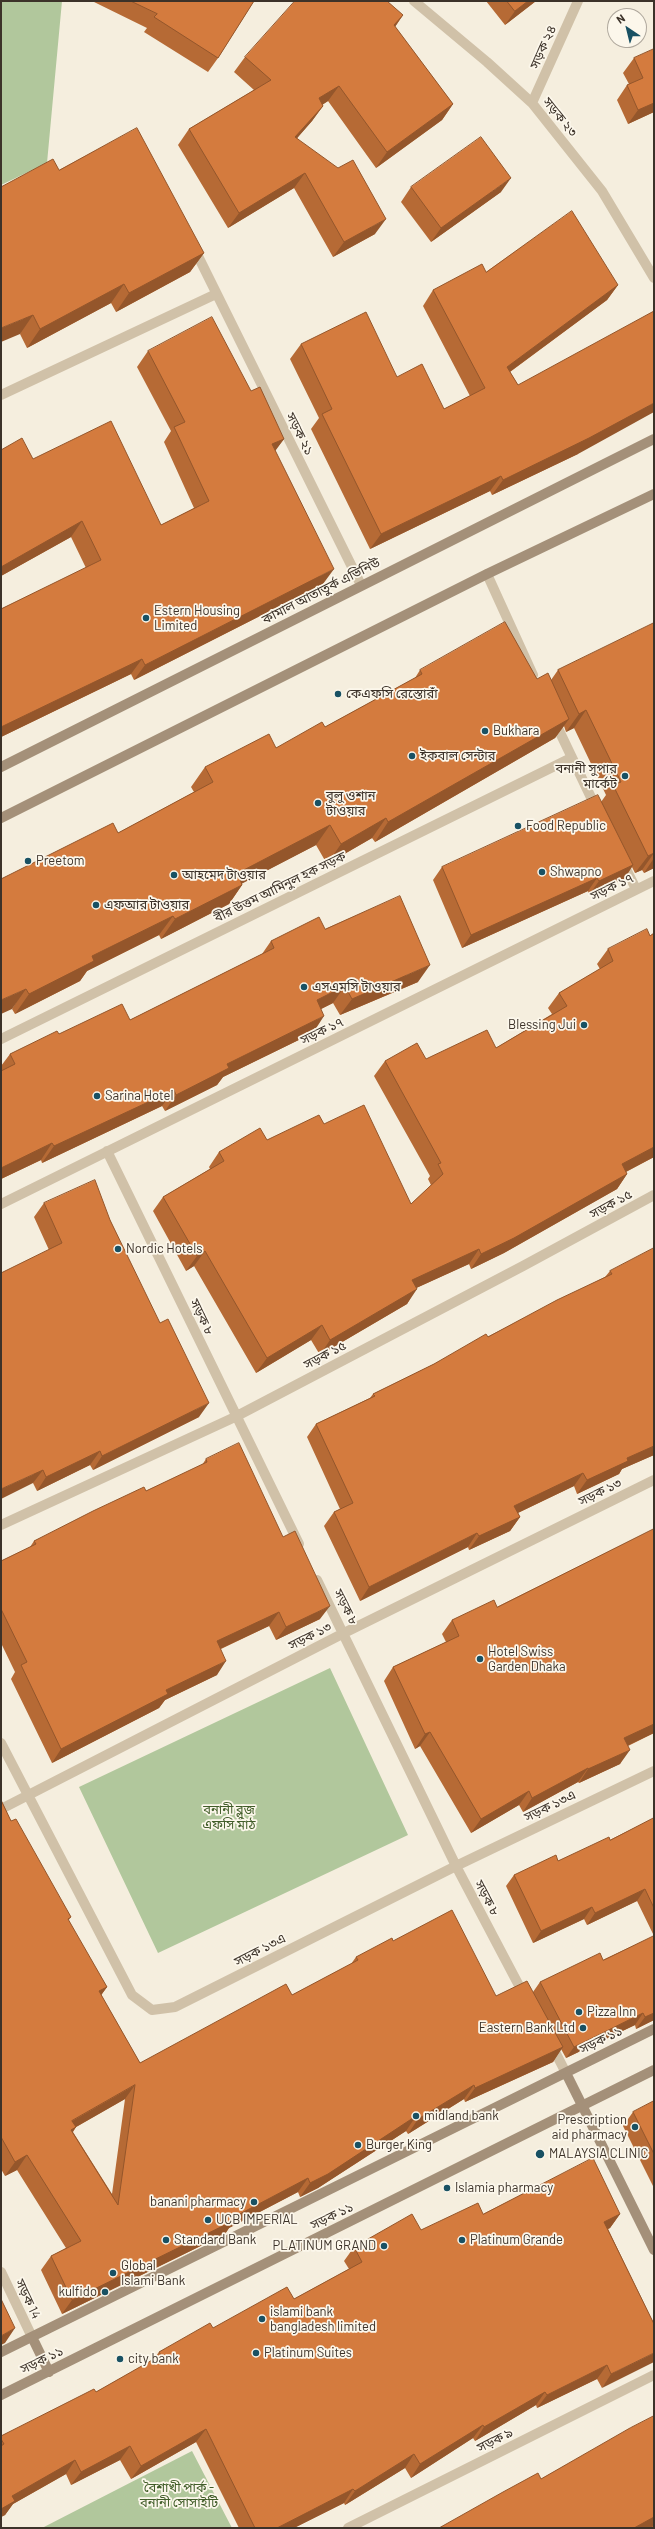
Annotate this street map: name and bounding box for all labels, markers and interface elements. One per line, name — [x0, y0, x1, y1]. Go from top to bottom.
north arrow — [607, 8, 647, 48]
text: N — [614, 11, 627, 26]
street label: সড়ক ২৪ — [527, 23, 559, 71]
street label: সড়ক ২৩ — [540, 94, 580, 140]
street label: সড়ক ২১ — [283, 410, 317, 458]
street label: কামাল আতাতুর্ক এভিনিউ — [260, 555, 382, 627]
place label: Estern Housing Limited — [154, 603, 240, 634]
marker: Estern Housing Limited — [141, 613, 151, 623]
place label: কেএফসি রেস্তোরাঁ — [346, 686, 438, 702]
marker: কেএফসি রেস্তোরাঁ — [333, 689, 343, 699]
place label: Bukhara — [493, 723, 539, 739]
marker: Bukhara — [480, 726, 490, 736]
place label: ইকবাল সেন্টার — [420, 748, 496, 764]
marker: ইকবাল সেন্টার — [407, 751, 417, 761]
place label: বনানী সুপার মার্কেট — [555, 761, 617, 792]
marker: বনানী সুপার মার্কেট — [620, 771, 630, 781]
place label: বুলু ওশান টাওয়ার — [326, 788, 376, 819]
marker: বুলু ওশান টাওয়ার — [313, 798, 323, 808]
place label: Food Republic — [526, 818, 606, 834]
marker: Food Republic — [513, 821, 523, 831]
street label: বীর উত্তম আমিনুল হক সড়ক — [211, 848, 349, 926]
place label: Preetom — [36, 853, 85, 869]
marker: Preetom — [23, 856, 33, 866]
place label: Shwapno — [550, 864, 602, 880]
place label: আহমেদ টাওয়ার — [182, 867, 266, 883]
marker: Shwapno — [537, 867, 547, 877]
marker: আহমেদ টাওয়ার — [169, 870, 179, 880]
street label: সড়ক ১৭ — [588, 870, 636, 904]
place label: এফআর টাওয়ার — [104, 897, 189, 913]
marker: এফআর টাওয়ার — [91, 900, 101, 910]
place label: এসএমসি টাওয়ার — [312, 979, 401, 995]
marker: এসএমসি টাওয়ার — [299, 982, 309, 992]
street label: সড়ক ১৭ — [298, 1014, 346, 1048]
place label: Blessing Jui — [508, 1017, 576, 1033]
marker: Blessing Jui — [579, 1020, 589, 1030]
place label: Sarina Hotel — [105, 1088, 173, 1104]
marker: Sarina Hotel — [92, 1091, 102, 1101]
street label: সড়ক ১৫ — [587, 1186, 635, 1222]
place label: Nordic Hotels — [126, 1241, 203, 1257]
marker: Nordic Hotels — [113, 1244, 123, 1254]
street label: সড়ক ৮ — [187, 1296, 217, 1338]
street label: সড়ক ১৫ — [301, 1337, 349, 1373]
street label: সড়ক ১৩ — [576, 1475, 624, 1509]
street label: সড়ক ৮ — [330, 1586, 362, 1628]
street label: সড়ক ১৩ — [286, 1619, 334, 1653]
place label: Hotel Swiss Garden Dhaka — [488, 1644, 566, 1675]
marker: Hotel Swiss Garden Dhaka — [475, 1654, 485, 1664]
street label: সড়ক ১৩এ — [522, 1787, 578, 1825]
park label: বনানী ব্লুজ এফসি মাঠ — [203, 1802, 255, 1833]
street label: সড়ক ৮ — [471, 1877, 503, 1919]
street label: সড়ক ১৩এ — [232, 1930, 288, 1970]
place label: Pizza Inn — [587, 2004, 636, 2020]
marker: Pizza Inn — [574, 2007, 584, 2017]
place label: Eastern Bank Ltd — [479, 2020, 575, 2036]
street label: সড়ক ১১ — [577, 2023, 625, 2057]
marker: Eastern Bank Ltd — [578, 2023, 588, 2033]
place label: midland bank — [424, 2108, 499, 2124]
marker: midland bank — [411, 2111, 421, 2121]
place label: Prescription aid pharmacy — [552, 2112, 627, 2143]
marker: Prescription aid pharmacy — [630, 2122, 640, 2132]
place label: Burger King — [366, 2137, 432, 2153]
marker: Burger King — [353, 2140, 363, 2150]
place label: MALAYSIA CLINIC — [549, 2146, 648, 2162]
marker: MALAYSIA CLINIC — [534, 2148, 546, 2160]
place label: Islamia pharmacy — [455, 2180, 553, 2196]
marker: Islamia pharmacy — [442, 2183, 452, 2193]
place label: banani pharmacy — [150, 2194, 246, 2210]
marker: banani pharmacy — [249, 2197, 259, 2207]
street label: সড়ক ১১ — [308, 2199, 356, 2233]
place label: UCB IMPERIAL — [216, 2212, 298, 2228]
marker: UCB IMPERIAL — [203, 2215, 213, 2225]
place label: Standard Bank — [174, 2232, 256, 2248]
place label: Platinum Grande — [470, 2232, 563, 2248]
marker: Standard Bank — [161, 2235, 171, 2245]
marker: Platinum Grande — [457, 2235, 467, 2245]
place label: PLATINUM GRAND — [273, 2238, 376, 2254]
marker: PLATINUM GRAND — [379, 2241, 389, 2251]
place label: Global Islami Bank — [121, 2258, 185, 2289]
marker: Global Islami Bank — [108, 2268, 118, 2278]
street label: সড়ক 14 — [12, 2277, 44, 2321]
place label: kulfido — [58, 2284, 97, 2300]
marker: kulfido — [100, 2287, 110, 2297]
place label: islami bank bangladesh limited — [270, 2304, 376, 2335]
marker: islami bank bangladesh limited — [257, 2314, 267, 2324]
street label: সড়ক ১১ — [18, 2343, 66, 2377]
place label: Platinum Suites — [264, 2345, 352, 2361]
marker: Platinum Suites — [251, 2348, 261, 2358]
place label: city bank — [128, 2351, 179, 2367]
marker: city bank — [115, 2354, 125, 2364]
street label: সড়ক ৯ — [474, 2424, 516, 2456]
park label: বৈশাখী পার্ক - বনানী সোসাইটি — [140, 2480, 218, 2511]

